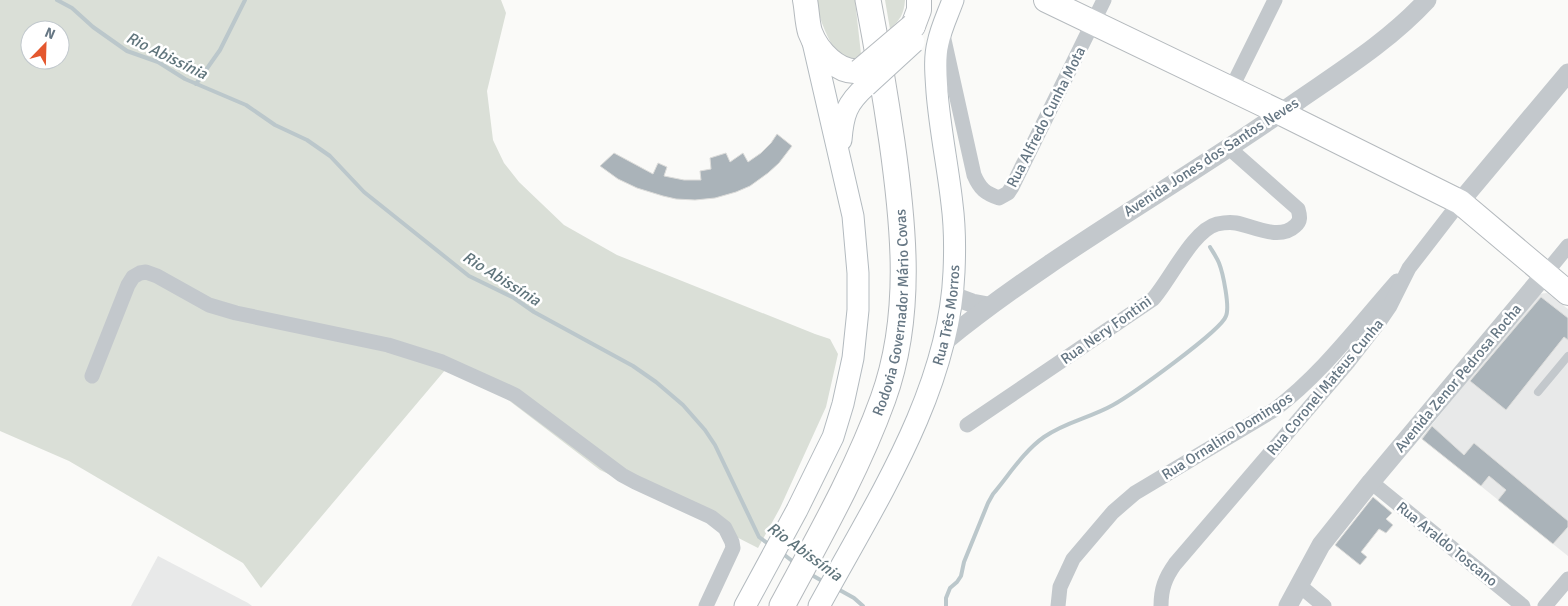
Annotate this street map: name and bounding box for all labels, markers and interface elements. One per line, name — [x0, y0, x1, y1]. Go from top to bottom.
north arrow — [20, 20, 70, 70]
text: N — [42, 24, 58, 43]
water label: Rio Abissínia — [123, 28, 211, 85]
street label: Rua Alfredo Cunha Mota — [1003, 44, 1089, 190]
street label: Avenida Jones dos Santos Neves — [1120, 93, 1302, 220]
street label: Rodovia Governador Mário Covas — [869, 208, 912, 418]
water label: Rio Abissínia — [459, 247, 545, 311]
street label: Rua Três Morros — [929, 264, 963, 368]
street label: Rua Nery Fontini — [1057, 292, 1155, 368]
street label: Avenida Zenor Pedrosa Rocha — [1391, 300, 1525, 456]
street label: Rua Coronel Mateus Cunha — [1263, 315, 1387, 459]
street label: Rua Ornalino Domingos — [1158, 388, 1296, 484]
street label: Rua Araldo Toscano — [1393, 498, 1501, 590]
water label: Rio Abissínia — [763, 518, 847, 586]

